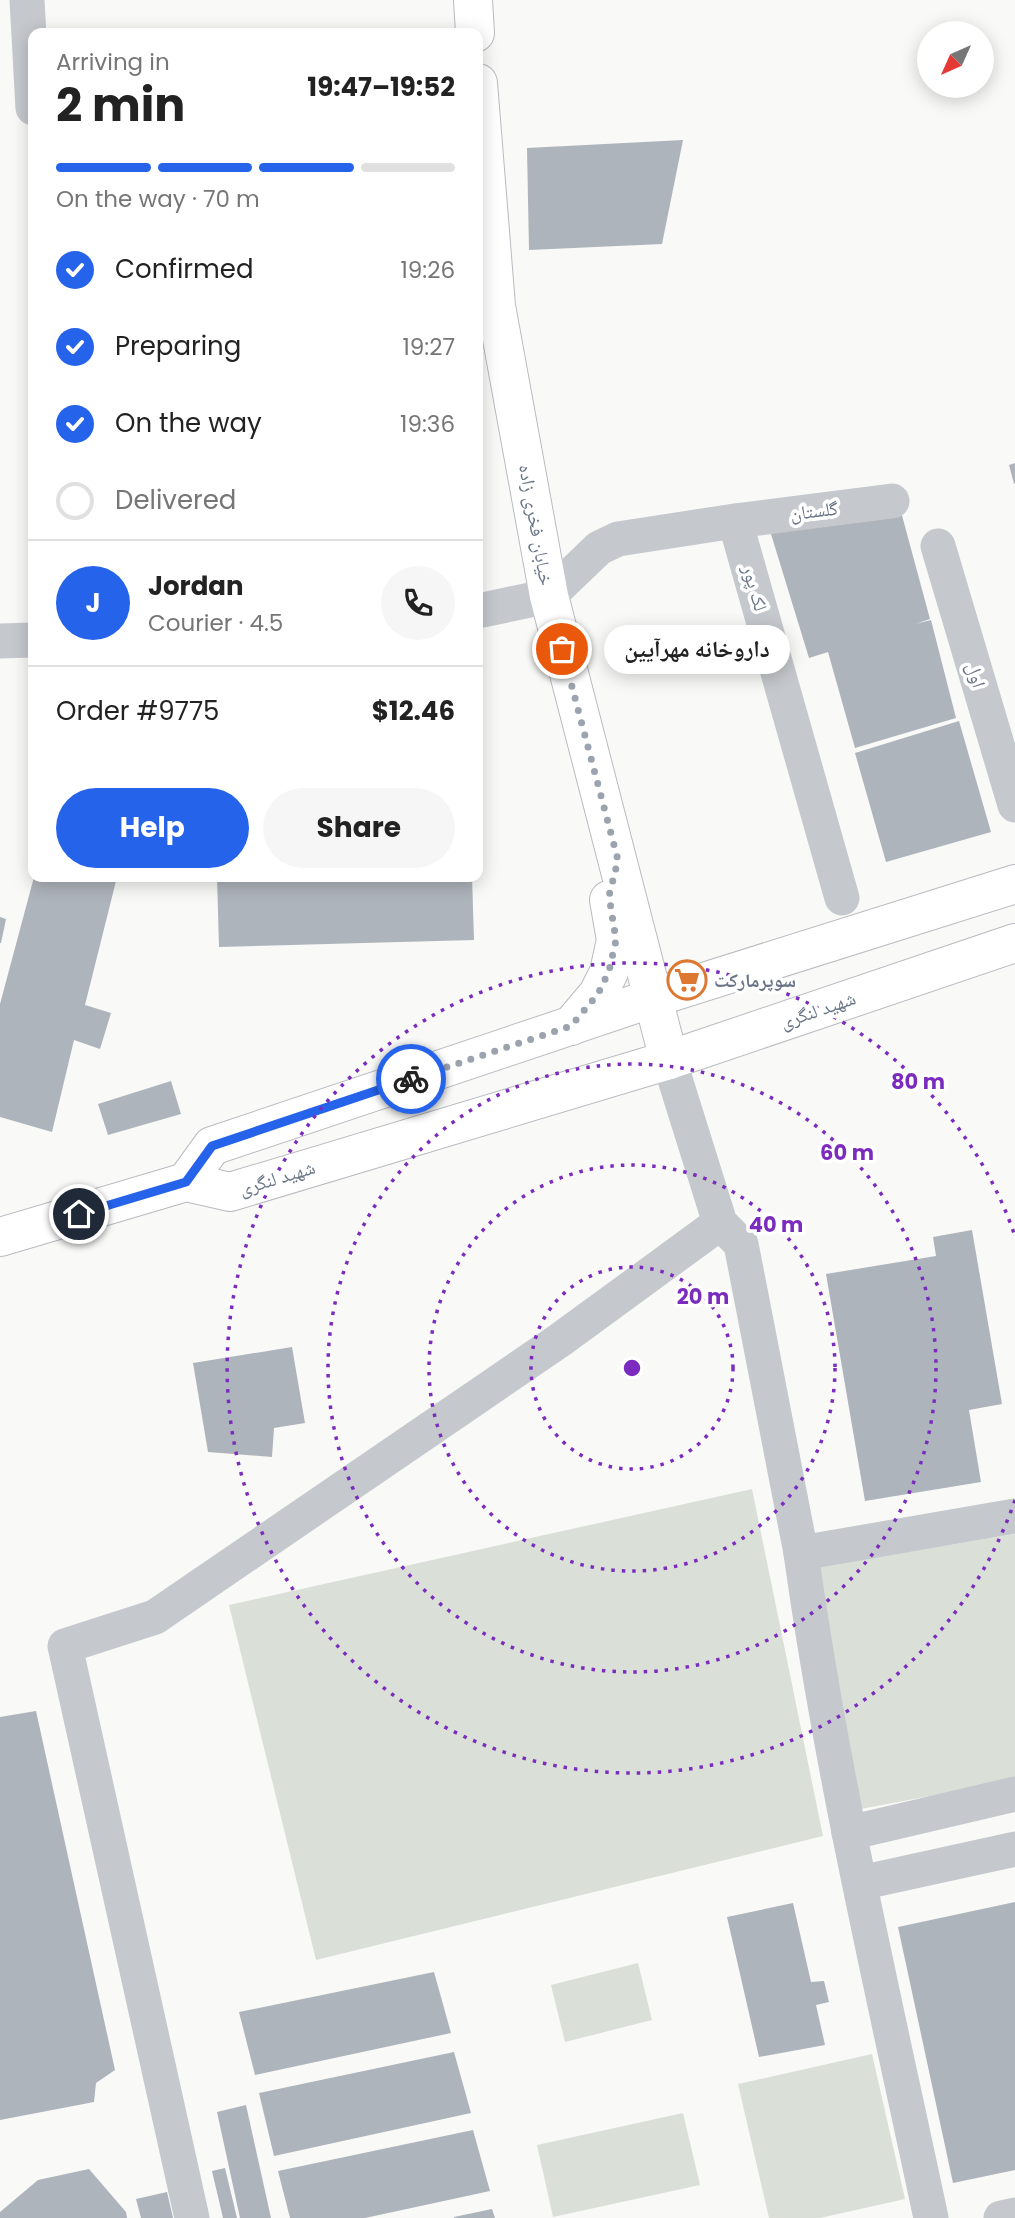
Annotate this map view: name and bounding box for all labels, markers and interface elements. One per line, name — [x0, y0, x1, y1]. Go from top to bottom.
north arrow — [917, 21, 994, 98]
map controls — [917, 21, 994, 98]
text: Arriving in — [56, 46, 170, 78]
text: 19:47–19:52 — [307, 69, 455, 105]
text: 2 min — [56, 73, 185, 137]
text: On the way · 70 m — [56, 183, 260, 215]
icon: check — [56, 251, 94, 289]
text: Confirmed — [115, 251, 253, 287]
text: 19:26 — [400, 254, 455, 286]
icon: check — [56, 328, 94, 366]
text: Preparing — [115, 328, 241, 364]
text: 19:27 — [402, 331, 455, 363]
icon: check — [56, 405, 94, 443]
text: On the way — [115, 405, 262, 441]
text: 19:36 — [400, 408, 455, 440]
street label: خیابان فخری زاده — [512, 462, 560, 588]
text: Delivered — [115, 482, 236, 518]
street label: گلستان — [789, 495, 840, 527]
street label: لک پور — [735, 561, 774, 614]
button: phone — [381, 566, 455, 640]
text: Jordan — [148, 568, 244, 604]
text: J — [85, 585, 101, 621]
text: Courier · 4.5 — [148, 607, 283, 639]
pin — [532, 619, 592, 679]
callout: داروخانه مهرآیین — [604, 624, 790, 674]
icon: bag — [543, 630, 581, 668]
text: داروخانه مهرآیین — [624, 633, 770, 665]
street label: اول — [959, 659, 993, 691]
text: Order #9775 — [56, 693, 219, 729]
text: $12.46 — [372, 693, 455, 729]
button: Help — [56, 788, 249, 868]
button: Share — [263, 788, 455, 868]
supermarket icon: سوپرمارکت — [666, 959, 708, 1001]
place label: سوپرمارکت — [714, 967, 796, 994]
street label: شهید لنگری — [777, 984, 859, 1036]
courier — [376, 1044, 446, 1114]
icon: bike — [392, 1060, 430, 1098]
text: 80 m — [891, 1067, 945, 1096]
text: 60 m — [820, 1138, 874, 1167]
street label: شهید لنگری — [236, 1154, 318, 1202]
pin — [49, 1184, 109, 1244]
icon: home — [60, 1195, 98, 1233]
text: 40 m — [749, 1210, 803, 1239]
text: 20 m — [677, 1282, 729, 1311]
centre of rings — [620, 1356, 644, 1380]

